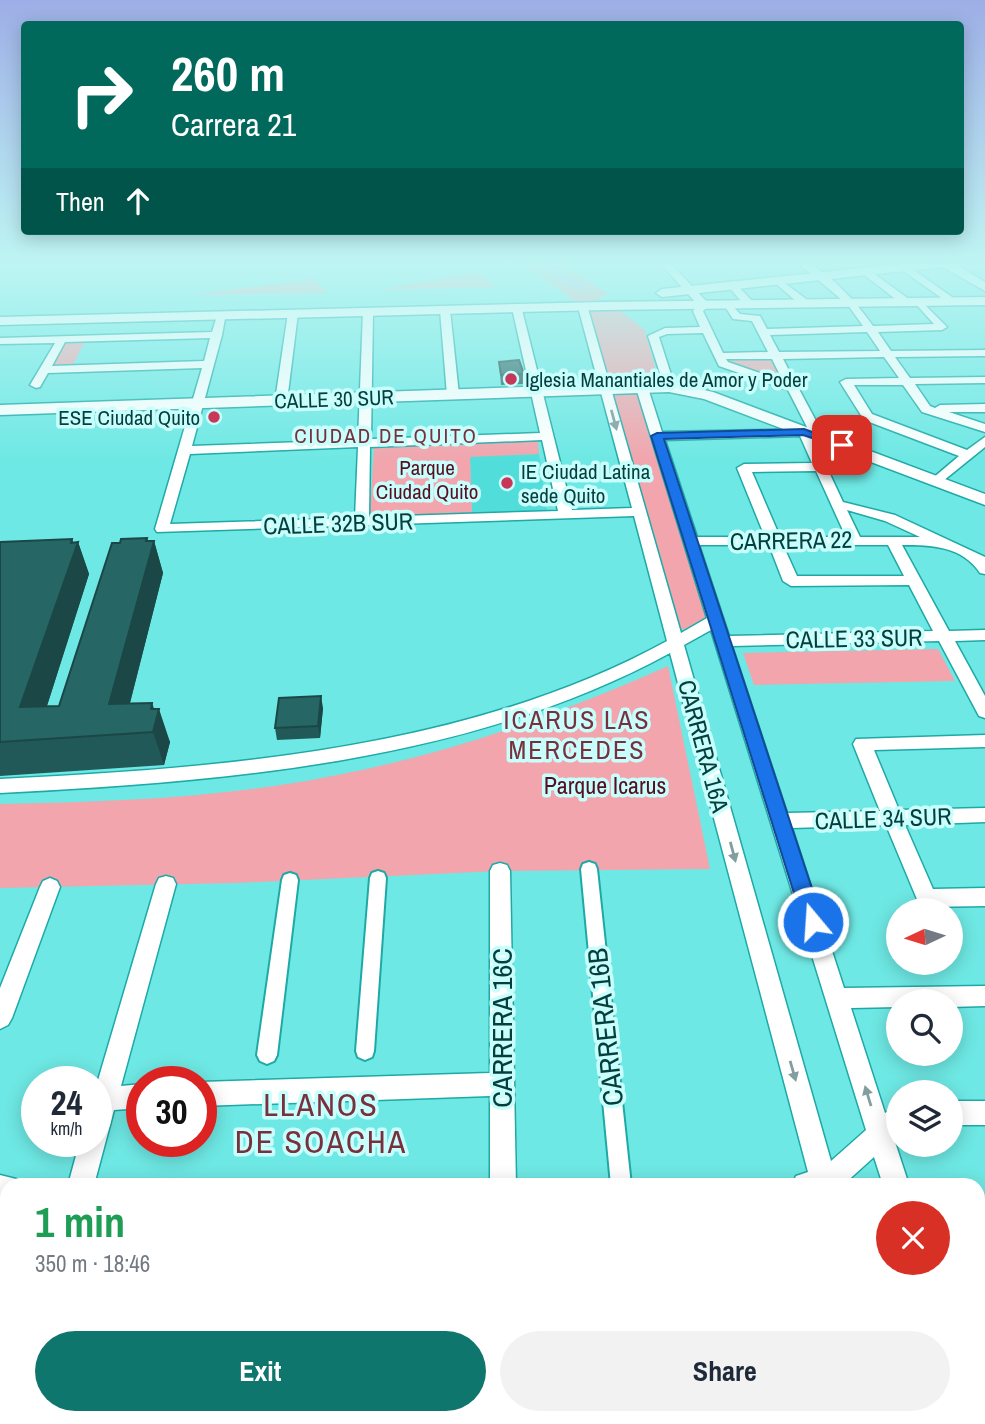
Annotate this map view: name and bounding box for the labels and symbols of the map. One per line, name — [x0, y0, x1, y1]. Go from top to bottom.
place label: Iglesia Manantiales de Amor y Poder — [525, 365, 808, 394]
marker: Iglesia Manantiales de Amor y Poder — [503, 371, 519, 387]
street label: CALLE 30 SUR — [274, 382, 394, 416]
place label: ESE Ciudad Quito — [58, 403, 200, 432]
marker: ESE Ciudad Quito — [206, 409, 222, 425]
one-way arrow — [609, 409, 619, 430]
pin — [812, 415, 872, 475]
district label: CIUDAD DE QUITO — [294, 421, 478, 450]
park label: Parque Ciudad Quito — [376, 453, 478, 506]
place label: IE Ciudad Latina sede Quito — [521, 457, 651, 510]
marker: IE Ciudad Latina sede Quito — [499, 475, 515, 491]
street label: CALLE 32B SUR — [263, 504, 413, 542]
street label: CARRERA 22 — [729, 523, 853, 557]
street label: CALLE 33 SUR — [785, 621, 923, 655]
street label: CARRERA 16A — [671, 676, 737, 816]
district label: ICARUS LAS MERCEDES — [504, 702, 650, 767]
park label: Parque Icarus — [544, 769, 666, 801]
street label: CALLE 34 SUR — [814, 800, 952, 836]
one-way arrow — [728, 841, 738, 862]
position arrow — [776, 885, 850, 959]
north arrow — [886, 898, 962, 975]
street label: CARRERA 16B — [578, 946, 632, 1108]
street label: CARRERA 16C — [483, 948, 521, 1108]
one-way arrow — [788, 1060, 799, 1082]
speed limit sign: 30 — [126, 1066, 217, 1157]
district label: LLANOS DE SOACHA — [235, 1083, 407, 1163]
one-way arrow — [862, 1086, 873, 1107]

